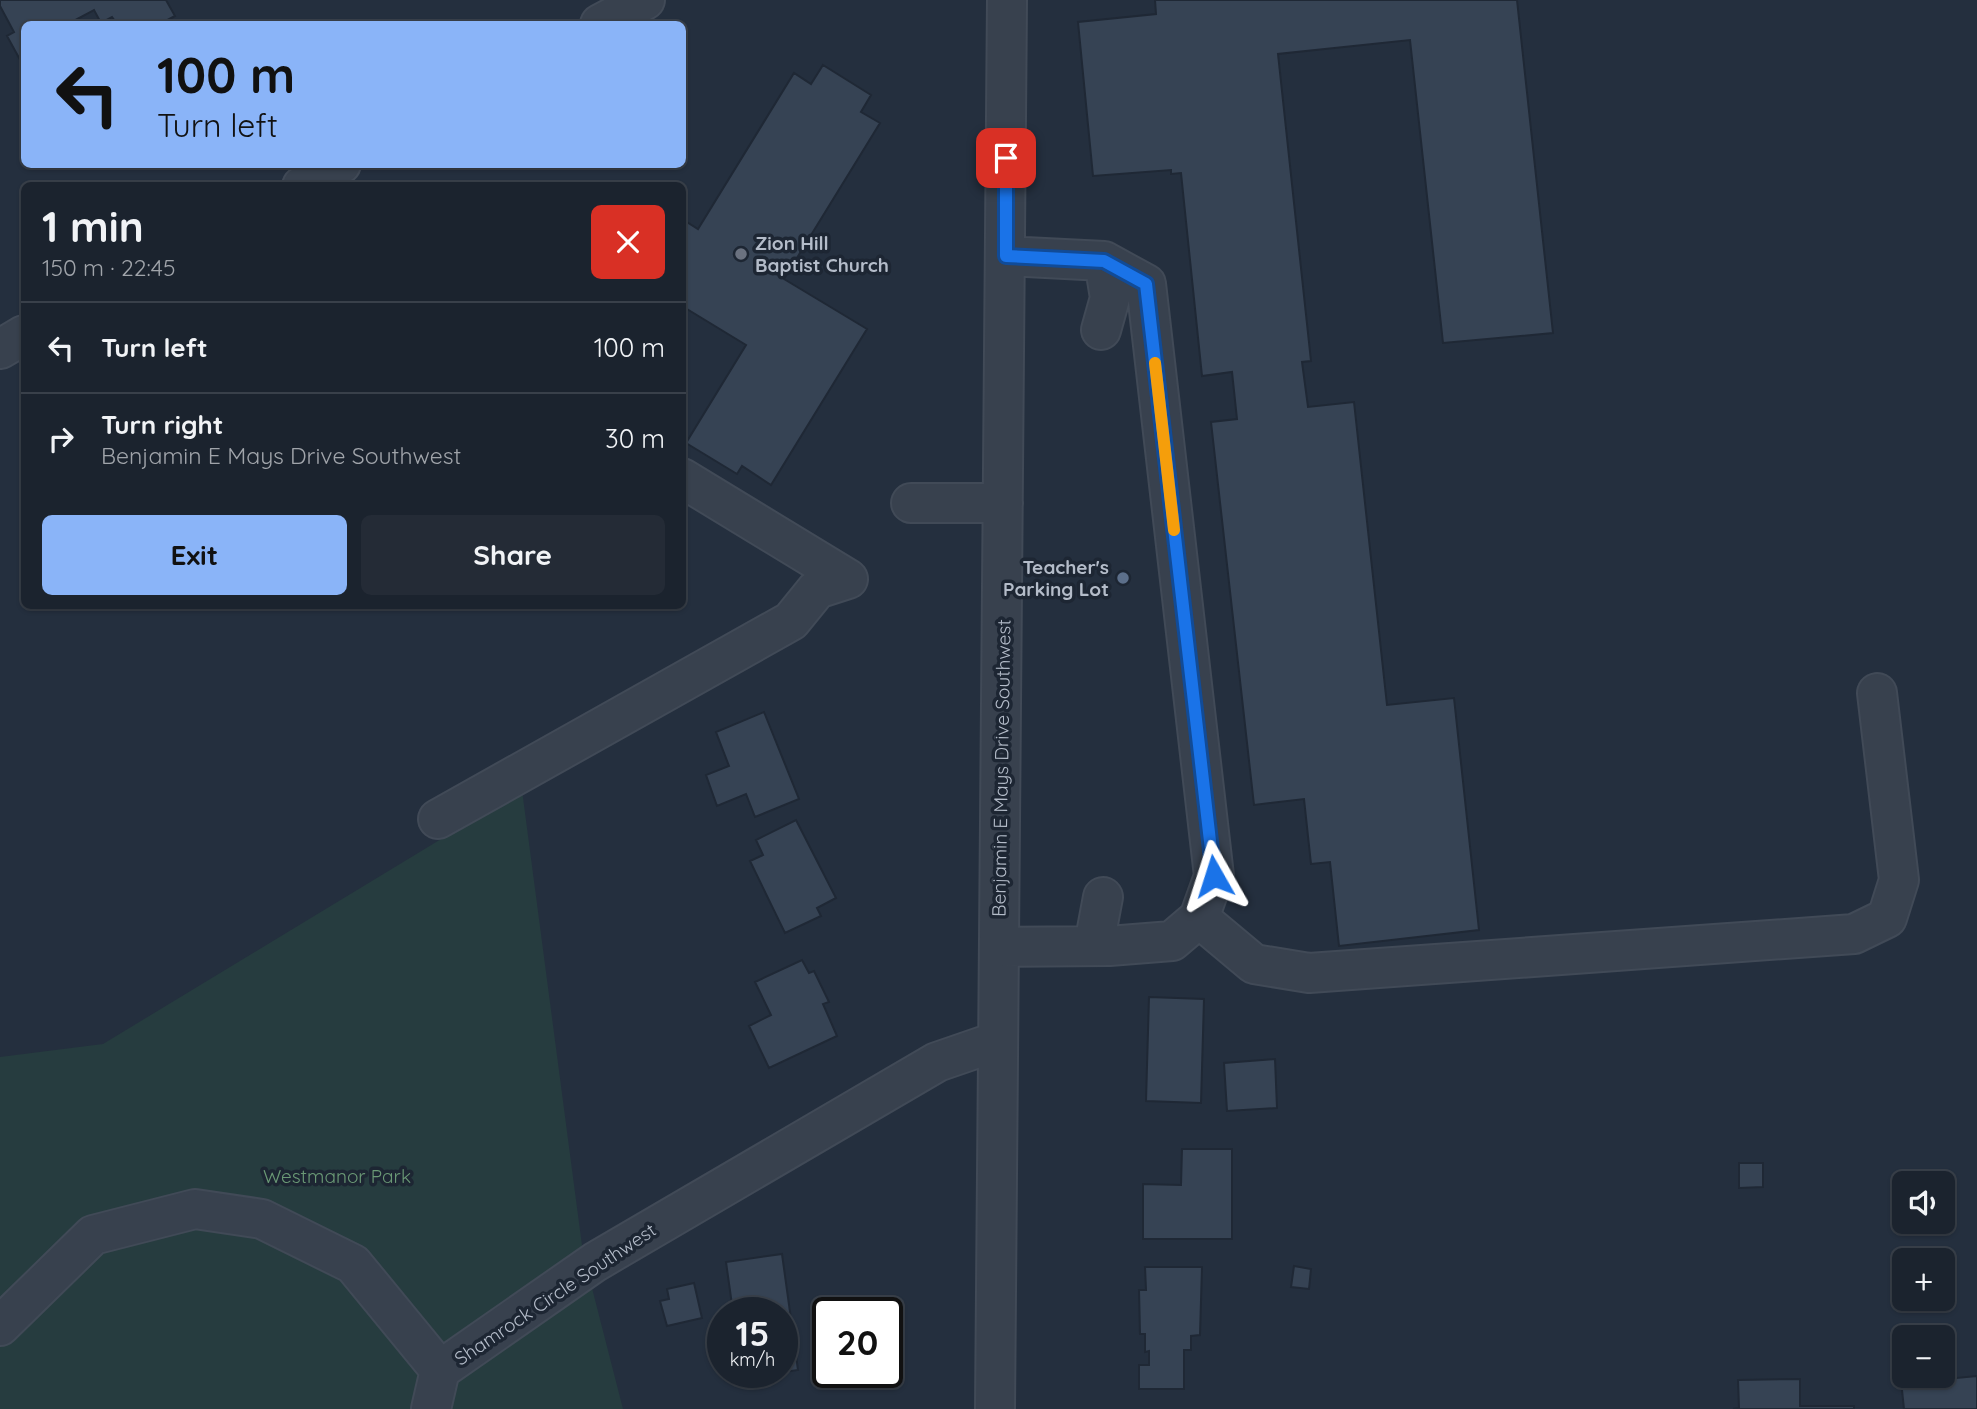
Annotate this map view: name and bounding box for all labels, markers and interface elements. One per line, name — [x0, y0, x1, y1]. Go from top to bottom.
text: 100 m — [157, 44, 295, 105]
icon: left — [42, 49, 133, 140]
text: Turn left — [157, 105, 278, 145]
pin — [976, 128, 1036, 188]
icon: arrive — [987, 139, 1025, 177]
text: 1 min — [42, 200, 144, 253]
button: close — [591, 205, 665, 279]
place label: Zion Hill Baptist Church — [755, 231, 889, 277]
marker: Zion Hill Baptist Church — [733, 246, 749, 262]
text: 150 m · 22:45 — [42, 253, 176, 282]
icon: left — [42, 329, 80, 367]
text: Turn left — [101, 331, 208, 364]
text: 100 m — [594, 331, 665, 364]
text: Turn right — [101, 408, 223, 441]
icon: right — [42, 420, 80, 458]
text: 30 m — [605, 422, 665, 455]
text: Benjamin E Mays Drive Southwest — [101, 441, 461, 470]
button: Exit — [42, 515, 347, 595]
button: Share — [361, 515, 665, 595]
place label: Teacher's Parking Lot — [1003, 555, 1109, 601]
marker: Teacher's Parking Lot — [1115, 570, 1131, 586]
street label: Benjamin E Mays Drive Southwest — [986, 619, 1016, 917]
position arrow — [1177, 839, 1251, 913]
park label: Westmanor Park — [263, 1164, 411, 1188]
map controls — [1892, 1171, 1955, 1388]
button: sound — [1892, 1171, 1955, 1234]
street label: Shamrock Circle Southwest — [450, 1218, 660, 1370]
button: + — [1892, 1248, 1955, 1311]
speed limit sign: 20 — [812, 1297, 903, 1388]
text: 15 — [736, 1311, 769, 1355]
button: − — [1892, 1325, 1955, 1388]
text: km/h — [730, 1348, 775, 1371]

